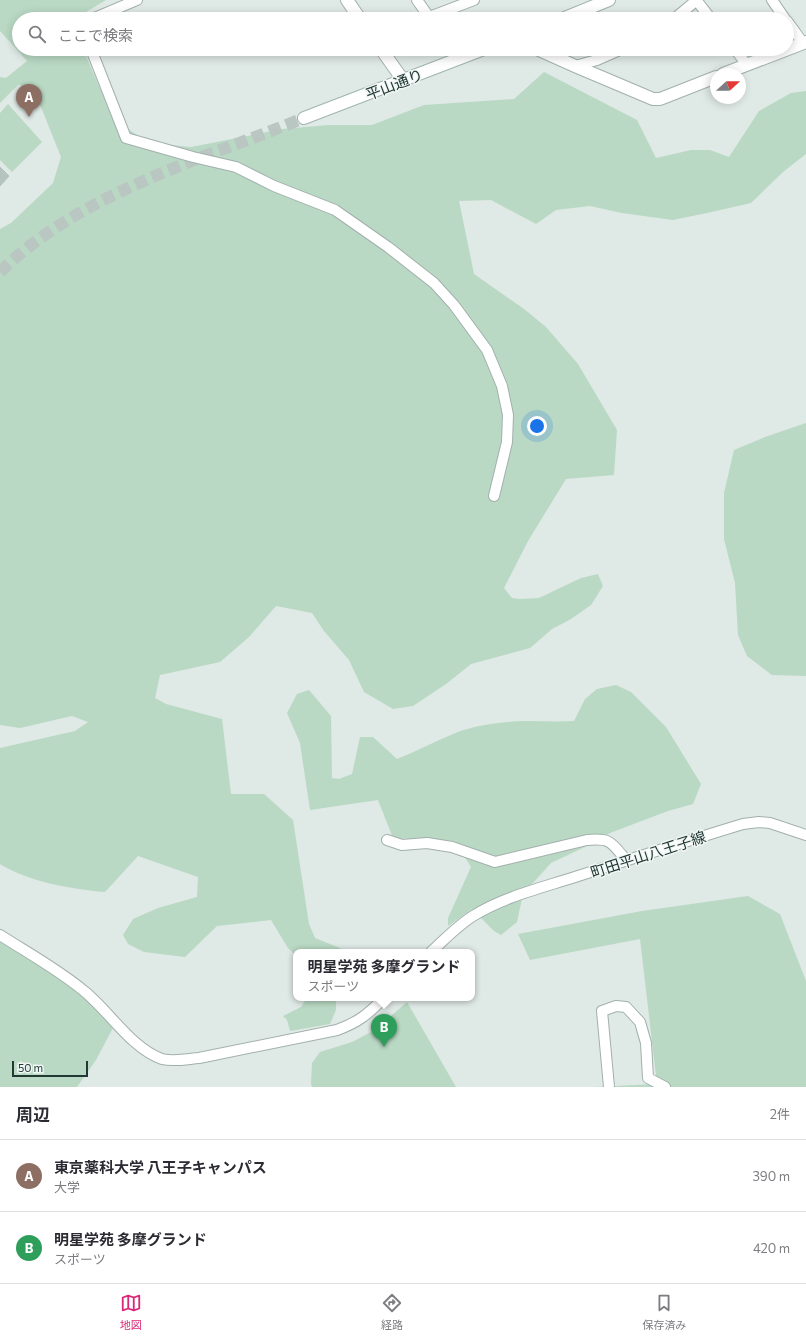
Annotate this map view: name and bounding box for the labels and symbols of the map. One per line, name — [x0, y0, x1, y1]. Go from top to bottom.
street label: 平山通り — [363, 65, 425, 103]
north arrow — [710, 68, 746, 104]
pin: A — [16, 84, 42, 117]
your location — [527, 416, 547, 436]
street label: 町田平山八王子線 — [588, 827, 708, 881]
pin: B — [371, 1014, 397, 1047]
scale bar — [12, 1059, 88, 1078]

